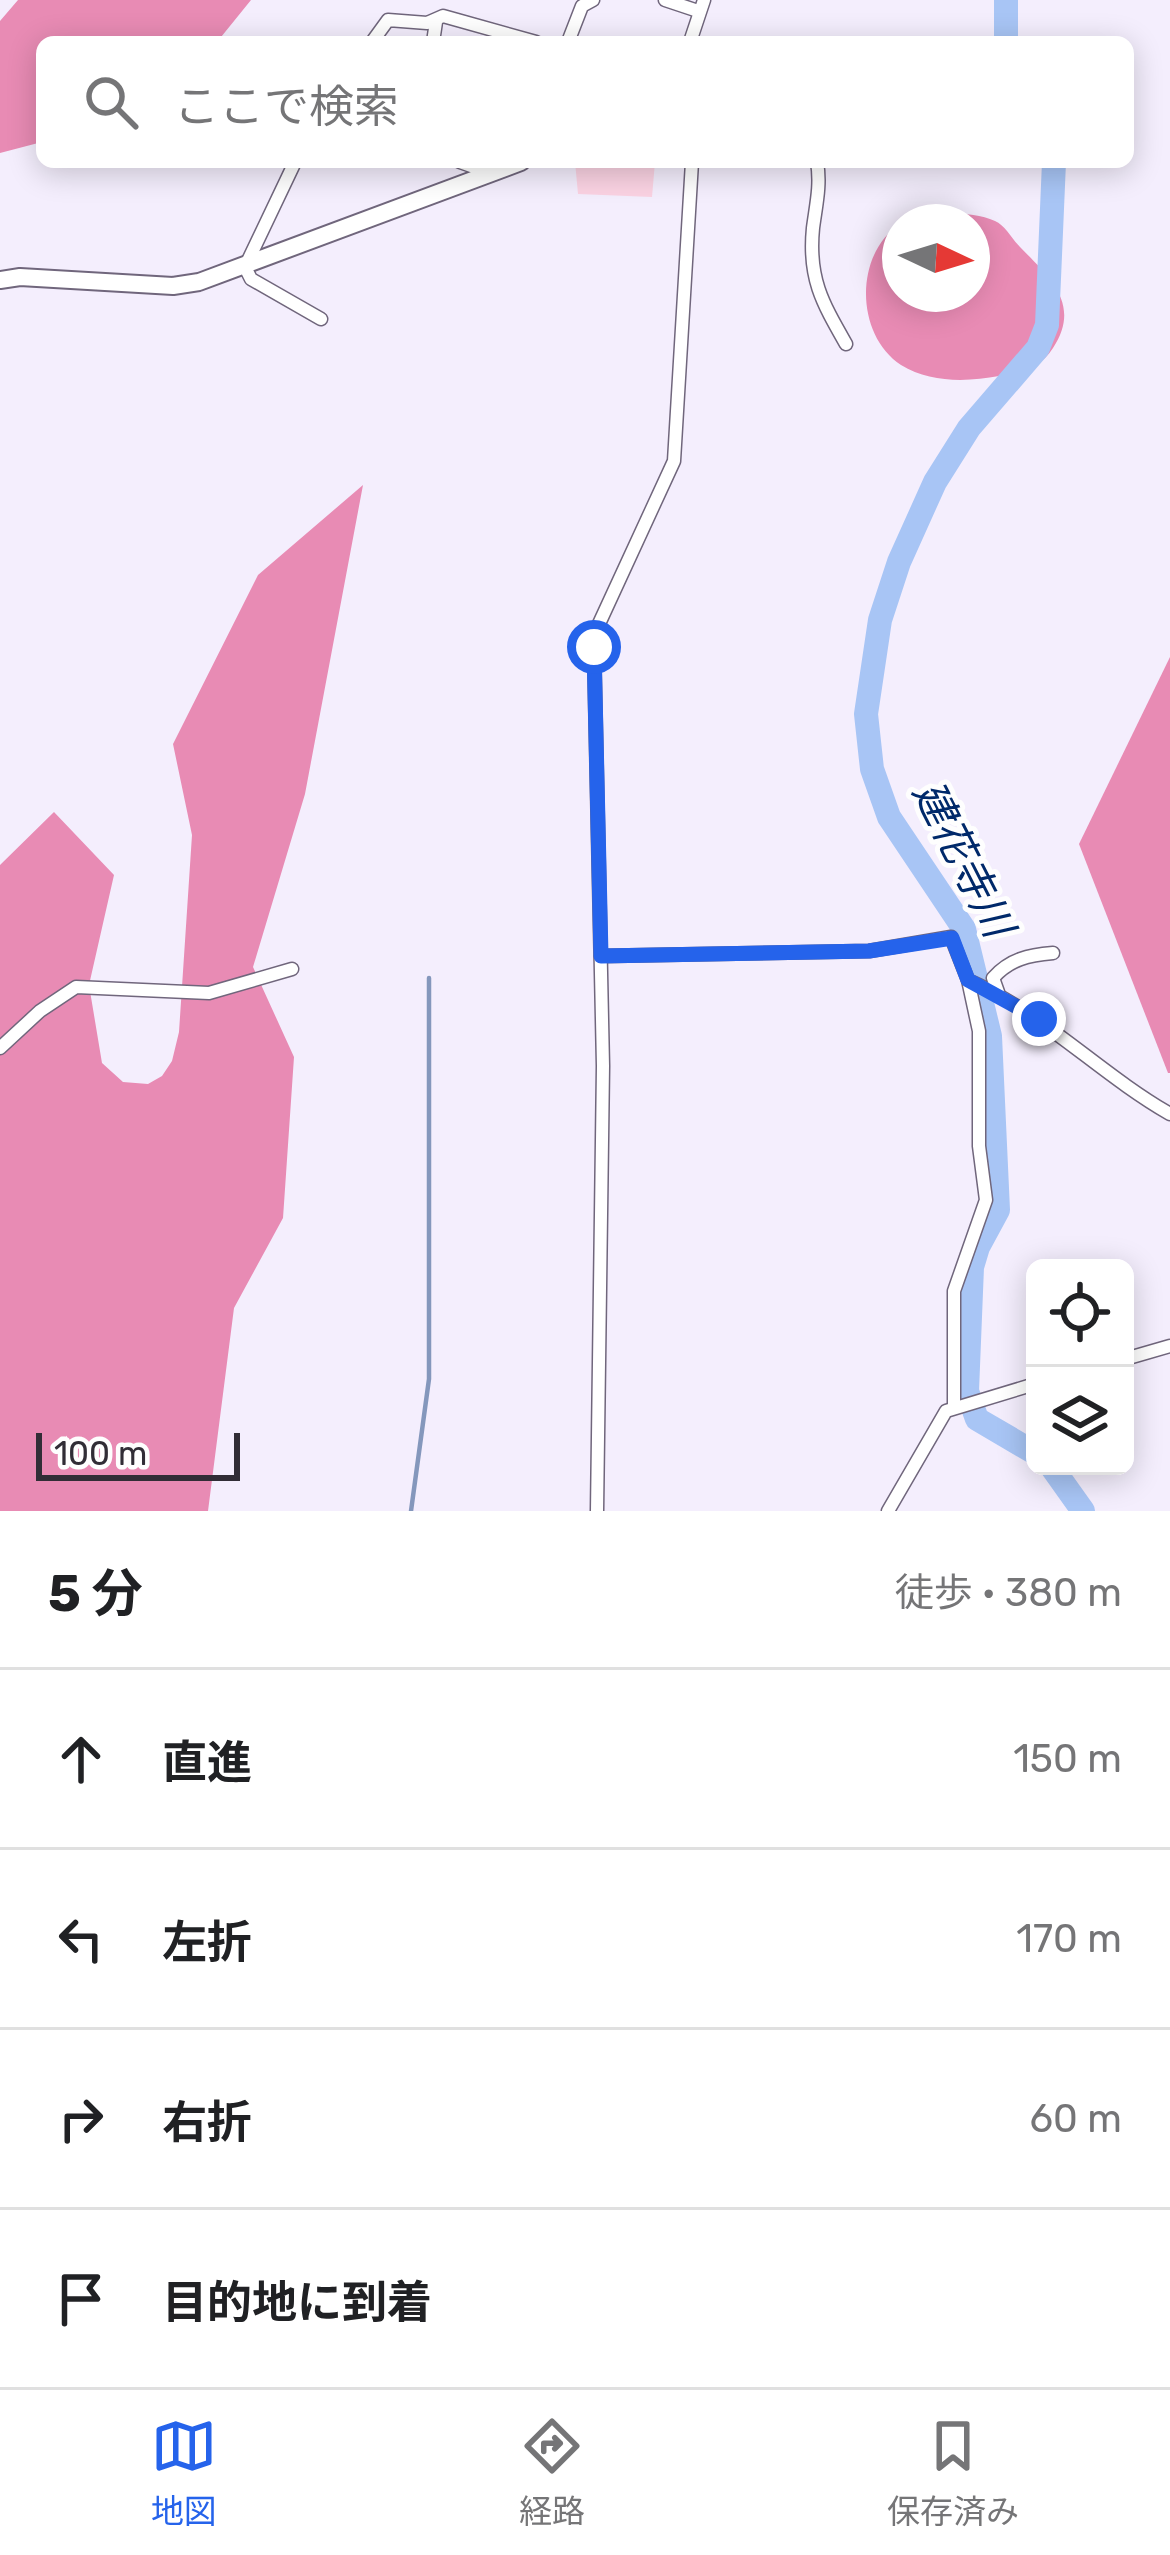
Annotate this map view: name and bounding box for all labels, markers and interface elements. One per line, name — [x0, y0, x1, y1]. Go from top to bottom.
search box — [36, 36, 1134, 168]
icon: search — [78, 69, 144, 135]
text: ここで検索 — [174, 80, 399, 133]
north arrow — [882, 204, 990, 312]
route start — [567, 620, 621, 674]
water label: 建花寺川 — [903, 773, 1025, 949]
route end — [1012, 992, 1066, 1046]
map controls — [1026, 1259, 1134, 1475]
button: locate — [1026, 1259, 1134, 1367]
button: layers — [1026, 1367, 1134, 1475]
scale bar — [36, 1427, 240, 1480]
text: 100 m — [54, 1434, 147, 1473]
text: 5 分 — [48, 1563, 143, 1624]
text: 徒歩 · 380 m — [895, 1570, 1122, 1616]
icon: ahead — [48, 1726, 114, 1792]
text: 直進 — [162, 1736, 252, 1789]
text: 150 m — [1013, 1736, 1122, 1782]
icon: left — [48, 1906, 114, 1972]
text: 左折 — [162, 1916, 252, 1969]
text: 170 m — [1016, 1916, 1122, 1962]
icon: right — [48, 2086, 114, 2152]
text: 右折 — [162, 2096, 252, 2149]
text: 60 m — [1029, 2096, 1122, 2142]
icon: arrive — [48, 2266, 114, 2332]
text: 目的地に到着 — [162, 2276, 432, 2329]
tab: 地図 — [151, 2413, 217, 2533]
tab: 経路 — [519, 2413, 585, 2533]
tab: 保存済み — [887, 2413, 1019, 2533]

